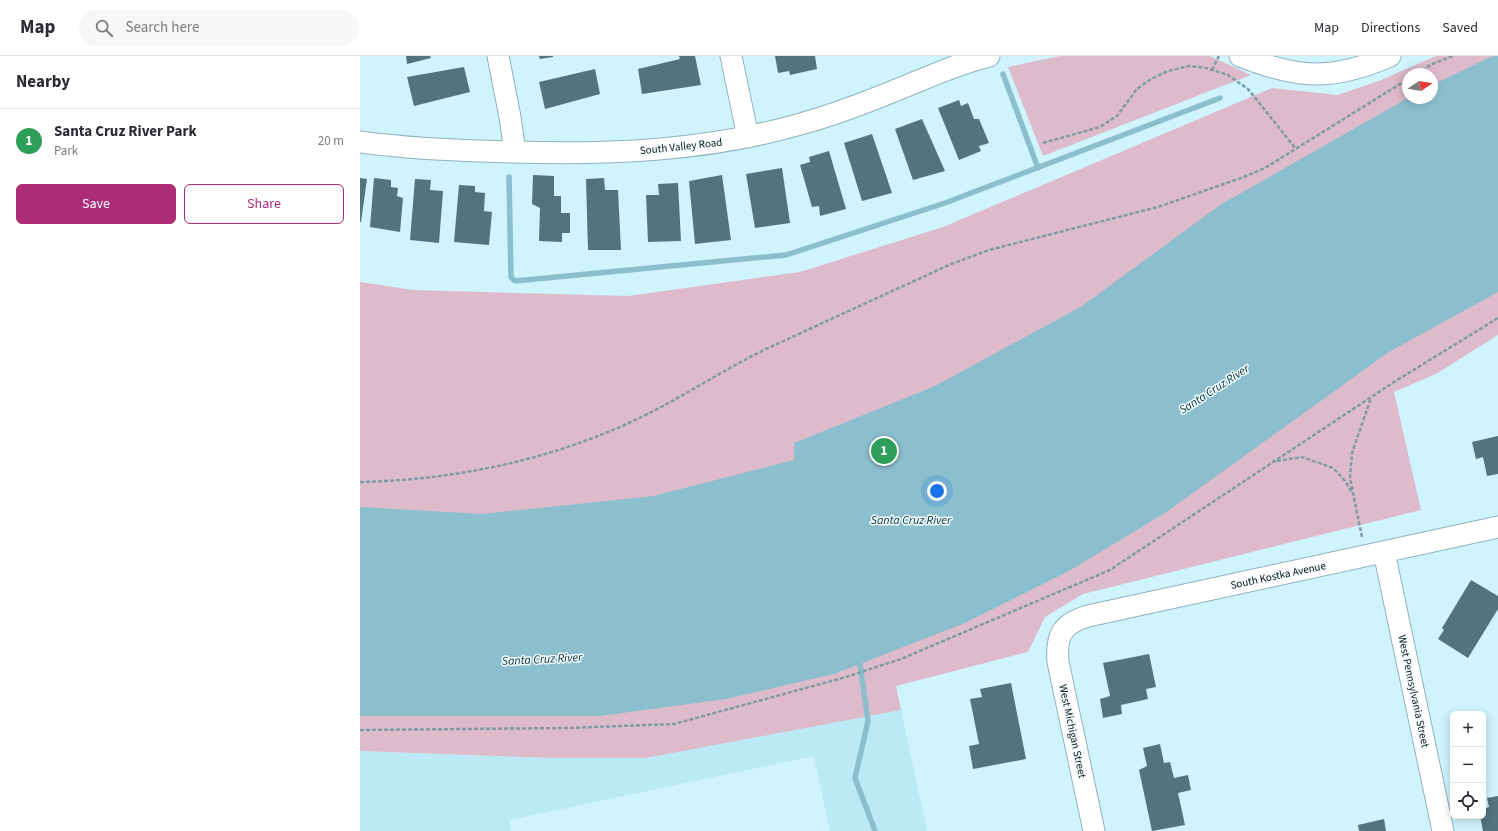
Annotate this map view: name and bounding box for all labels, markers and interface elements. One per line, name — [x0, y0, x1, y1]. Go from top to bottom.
search box — [79, 10, 359, 46]
text: Map — [20, 14, 55, 41]
icon: search — [93, 17, 115, 39]
text: Search here — [125, 17, 199, 38]
text: Map — [1314, 18, 1339, 38]
text: Directions — [1361, 18, 1420, 38]
text: Saved — [1442, 18, 1478, 38]
north arrow — [1402, 68, 1438, 104]
text: Nearby — [16, 70, 70, 94]
text: Santa Cruz River Park — [54, 121, 197, 142]
text: 1 — [26, 132, 32, 150]
text: 20 m — [318, 132, 344, 150]
street label: South Valley Road — [639, 135, 723, 158]
text: Park — [54, 142, 78, 160]
button: Save — [16, 184, 176, 224]
button: Share — [184, 184, 344, 224]
water label: Santa Cruz River — [1176, 360, 1253, 418]
pin: 1 — [871, 436, 897, 466]
your location — [927, 481, 947, 501]
water label: Santa Cruz River — [871, 512, 952, 529]
street label: South Kostka Avenue — [1229, 558, 1328, 593]
street label: West Pennsylvania Street — [1394, 633, 1433, 749]
water label: Santa Cruz River — [501, 649, 583, 670]
street label: West Michigan Street — [1055, 683, 1090, 780]
map controls — [1450, 711, 1486, 819]
button: + — [1450, 711, 1486, 747]
button: − — [1450, 747, 1486, 783]
button: locate — [1450, 783, 1486, 819]

